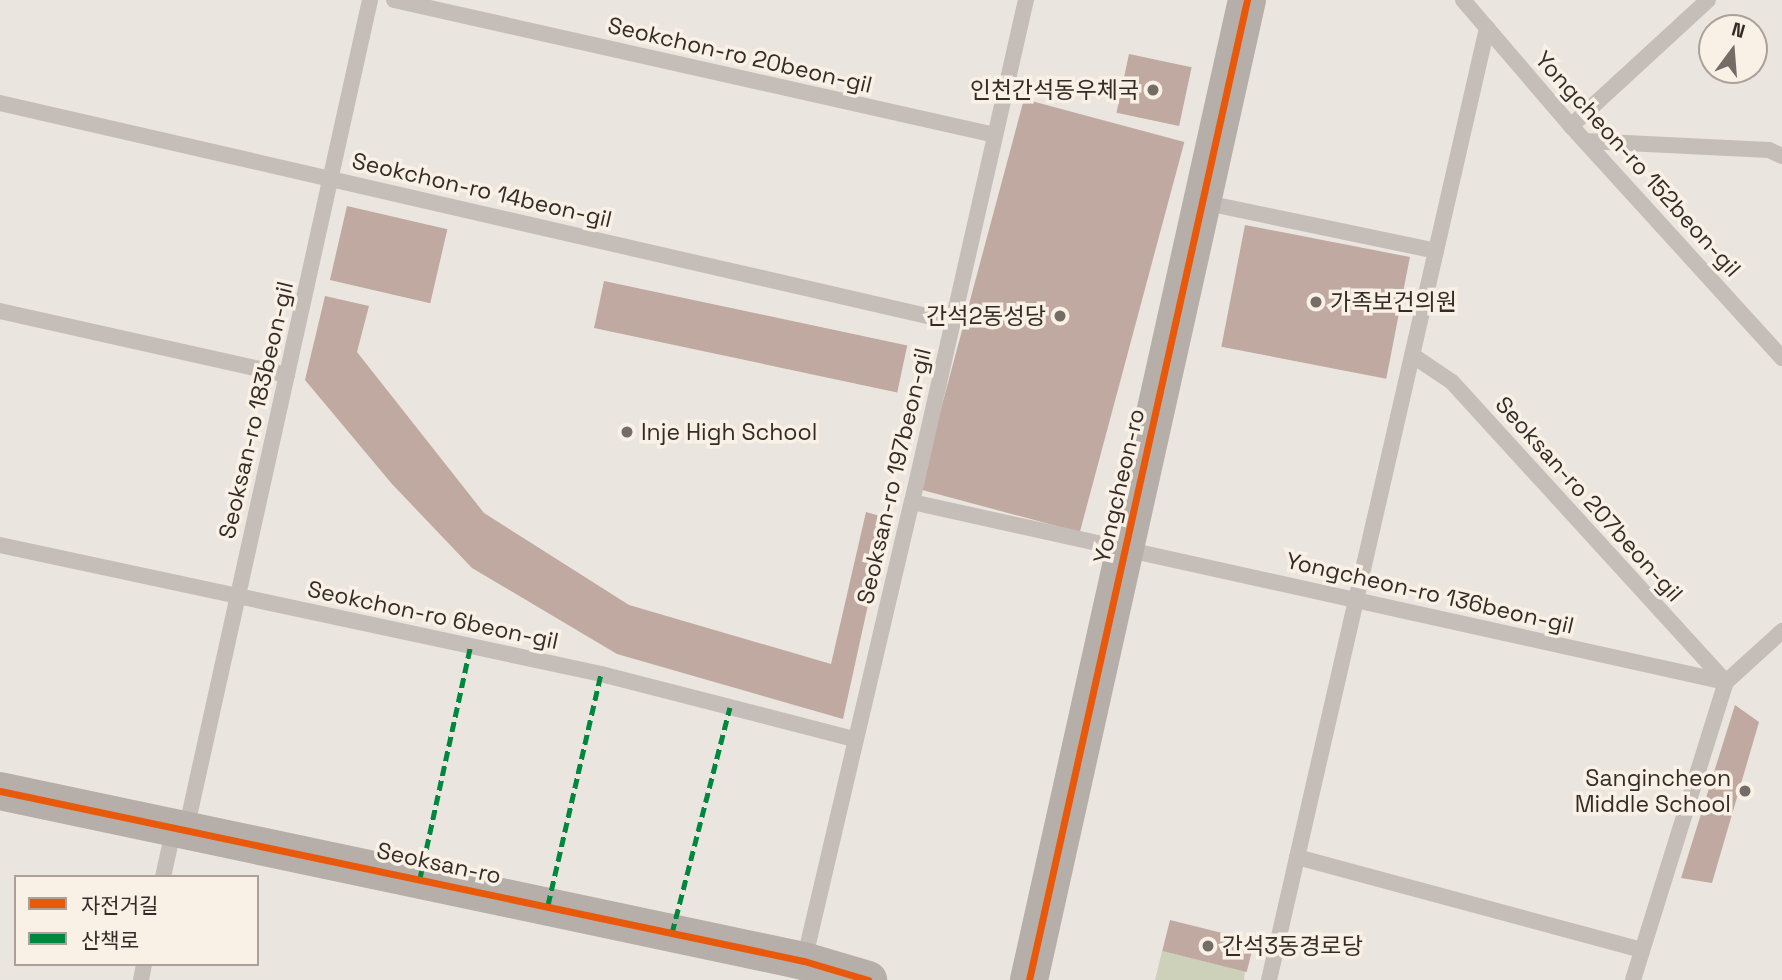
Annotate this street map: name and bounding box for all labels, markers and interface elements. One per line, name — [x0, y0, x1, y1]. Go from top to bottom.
street label: Seokchon-ro 20beon-gil — [605, 11, 875, 99]
north arrow — [1698, 14, 1768, 84]
text: N — [1729, 16, 1748, 44]
street label: Yongcheon-ro 152beon-gil — [1529, 45, 1747, 283]
place label: 인천간석동우체국 — [970, 76, 1139, 104]
marker: 인천간석동우체국 — [1145, 82, 1161, 98]
street label: Seokchon-ro 14beon-gil — [349, 147, 615, 233]
street label: Seoksan-ro 183beon-gil — [213, 279, 299, 541]
place label: 가족보건의원 — [1330, 288, 1457, 316]
marker: 가족보건의원 — [1308, 294, 1324, 310]
place label: 간석2동성당 — [926, 302, 1046, 330]
marker: 간석2동성당 — [1052, 308, 1068, 324]
street label: Seoksan-ro 197beon-gil — [851, 345, 937, 607]
street label: Seoksan-ro 207beon-gil — [1490, 391, 1688, 607]
street label: Yongcheon-ro — [1088, 406, 1150, 566]
place label: Inje High School — [641, 418, 817, 446]
marker: Inje High School — [619, 424, 635, 440]
street label: Yongcheon-ro 136beon-gil — [1283, 546, 1577, 640]
street label: Seokchon-ro 6beon-gil — [305, 575, 561, 655]
place label: Sangincheon Middle School — [1575, 764, 1731, 818]
marker: Sangincheon Middle School — [1737, 783, 1753, 799]
street label: Seoksan-ro — [374, 836, 504, 890]
legend — [14, 875, 259, 966]
text: 자전거길 — [81, 892, 158, 919]
text: 산책로 — [81, 927, 139, 954]
place label: 간석3동경로당 — [1222, 932, 1363, 960]
marker: 간석3동경로당 — [1200, 938, 1216, 954]

